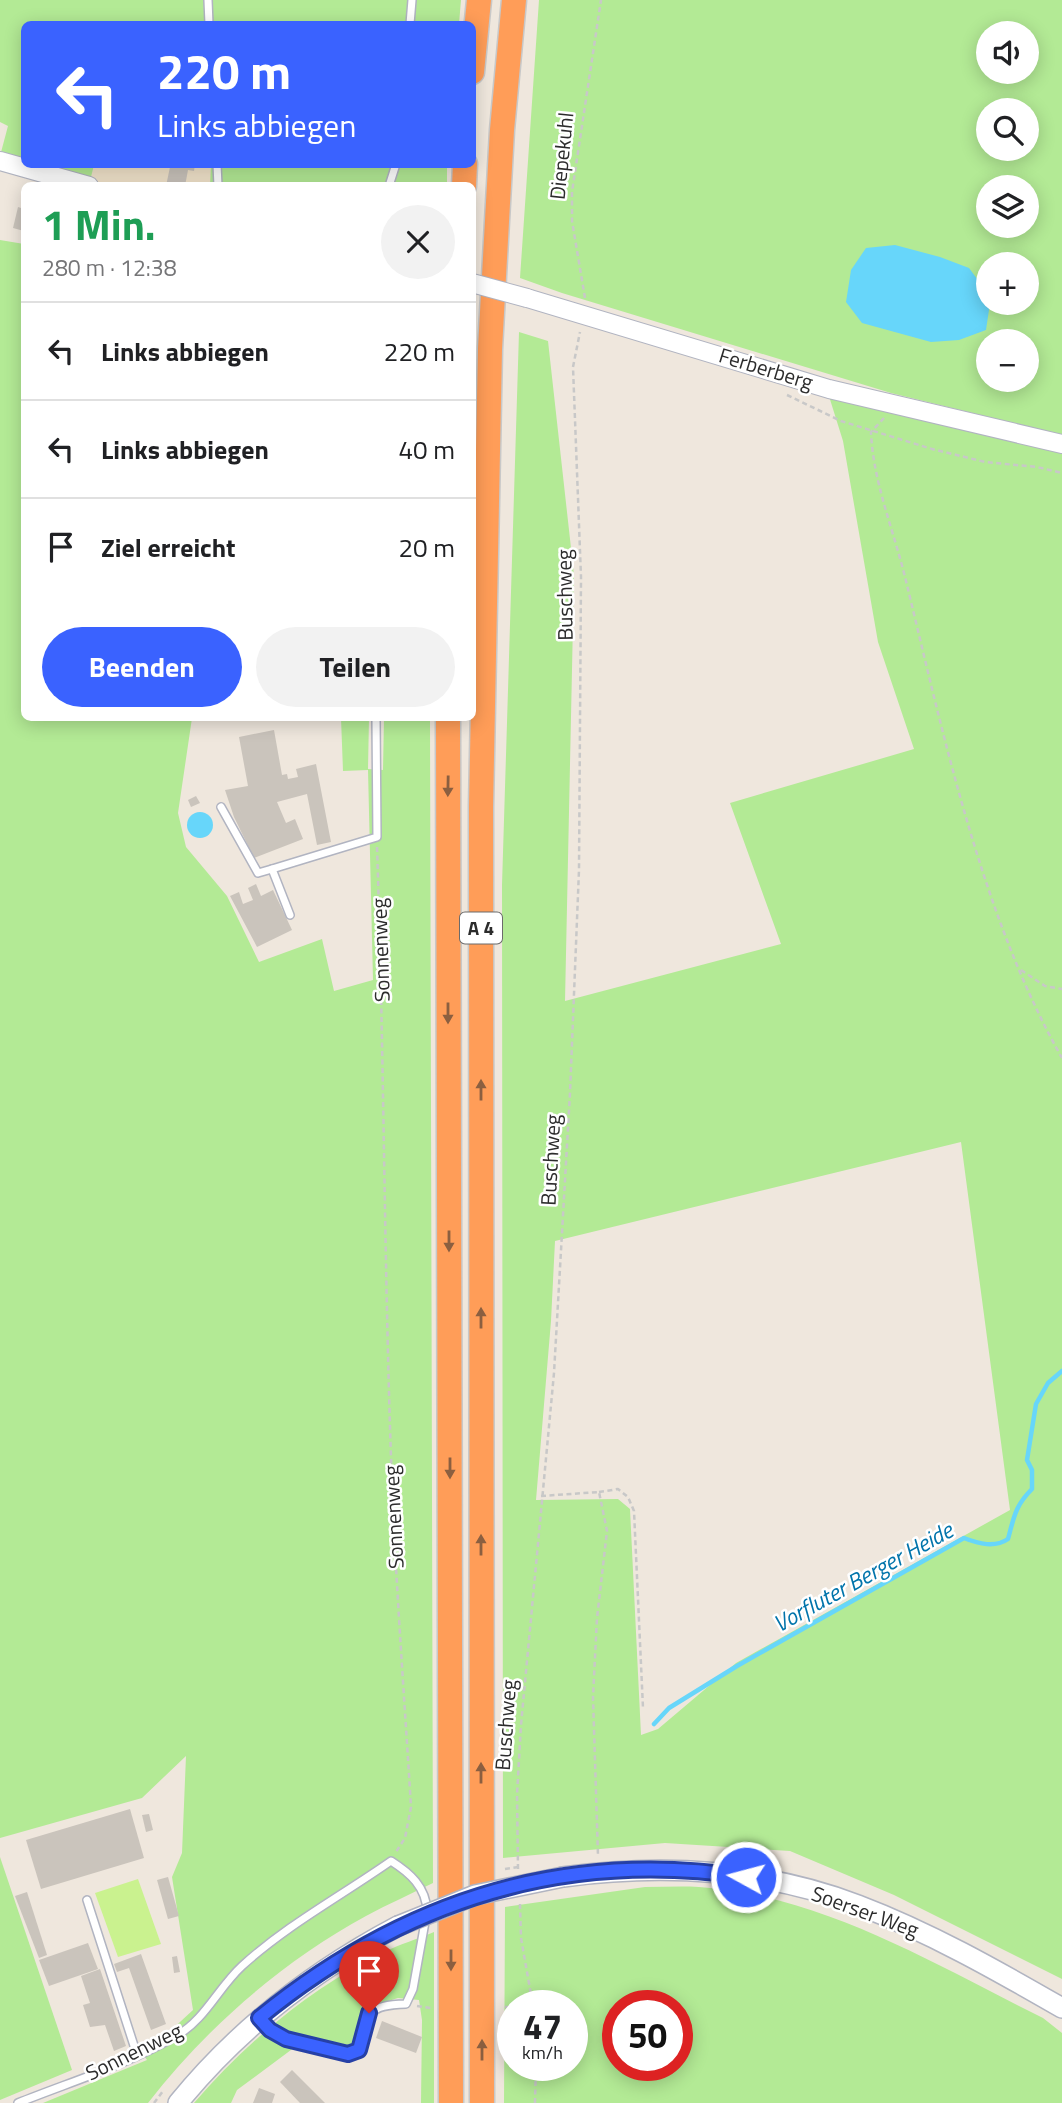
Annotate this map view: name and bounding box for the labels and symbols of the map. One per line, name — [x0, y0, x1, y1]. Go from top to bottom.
street label: Diepekuhl — [541, 111, 582, 201]
street label: Ferberberg — [715, 339, 818, 398]
street label: Buschweg — [547, 549, 581, 641]
one-way arrow — [442, 775, 453, 797]
street label: Sonnenweg — [362, 897, 398, 1003]
road number: A 4 — [460, 912, 502, 944]
one-way arrow — [442, 1002, 454, 1024]
one-way arrow — [475, 1079, 487, 1101]
street label: Buschweg — [532, 1113, 568, 1206]
one-way arrow — [443, 1230, 455, 1252]
one-way arrow — [475, 1307, 487, 1329]
one-way arrow — [444, 1457, 456, 1479]
street label: Sonnenweg — [374, 1464, 412, 1570]
water label: Vorfluter Berger Heide — [766, 1512, 960, 1641]
one-way arrow — [475, 1534, 487, 1556]
street label: Buschweg — [486, 1678, 524, 1772]
one-way arrow — [476, 1762, 487, 1784]
position arrow — [709, 1840, 783, 1914]
street label: Soerser Weg — [807, 1877, 924, 1945]
pin — [339, 1941, 399, 2013]
one-way arrow — [445, 1949, 457, 1971]
speed limit sign: 50 — [602, 1990, 693, 2081]
street label: Sonnenweg — [80, 2014, 188, 2088]
one-way arrow — [476, 2039, 488, 2061]

